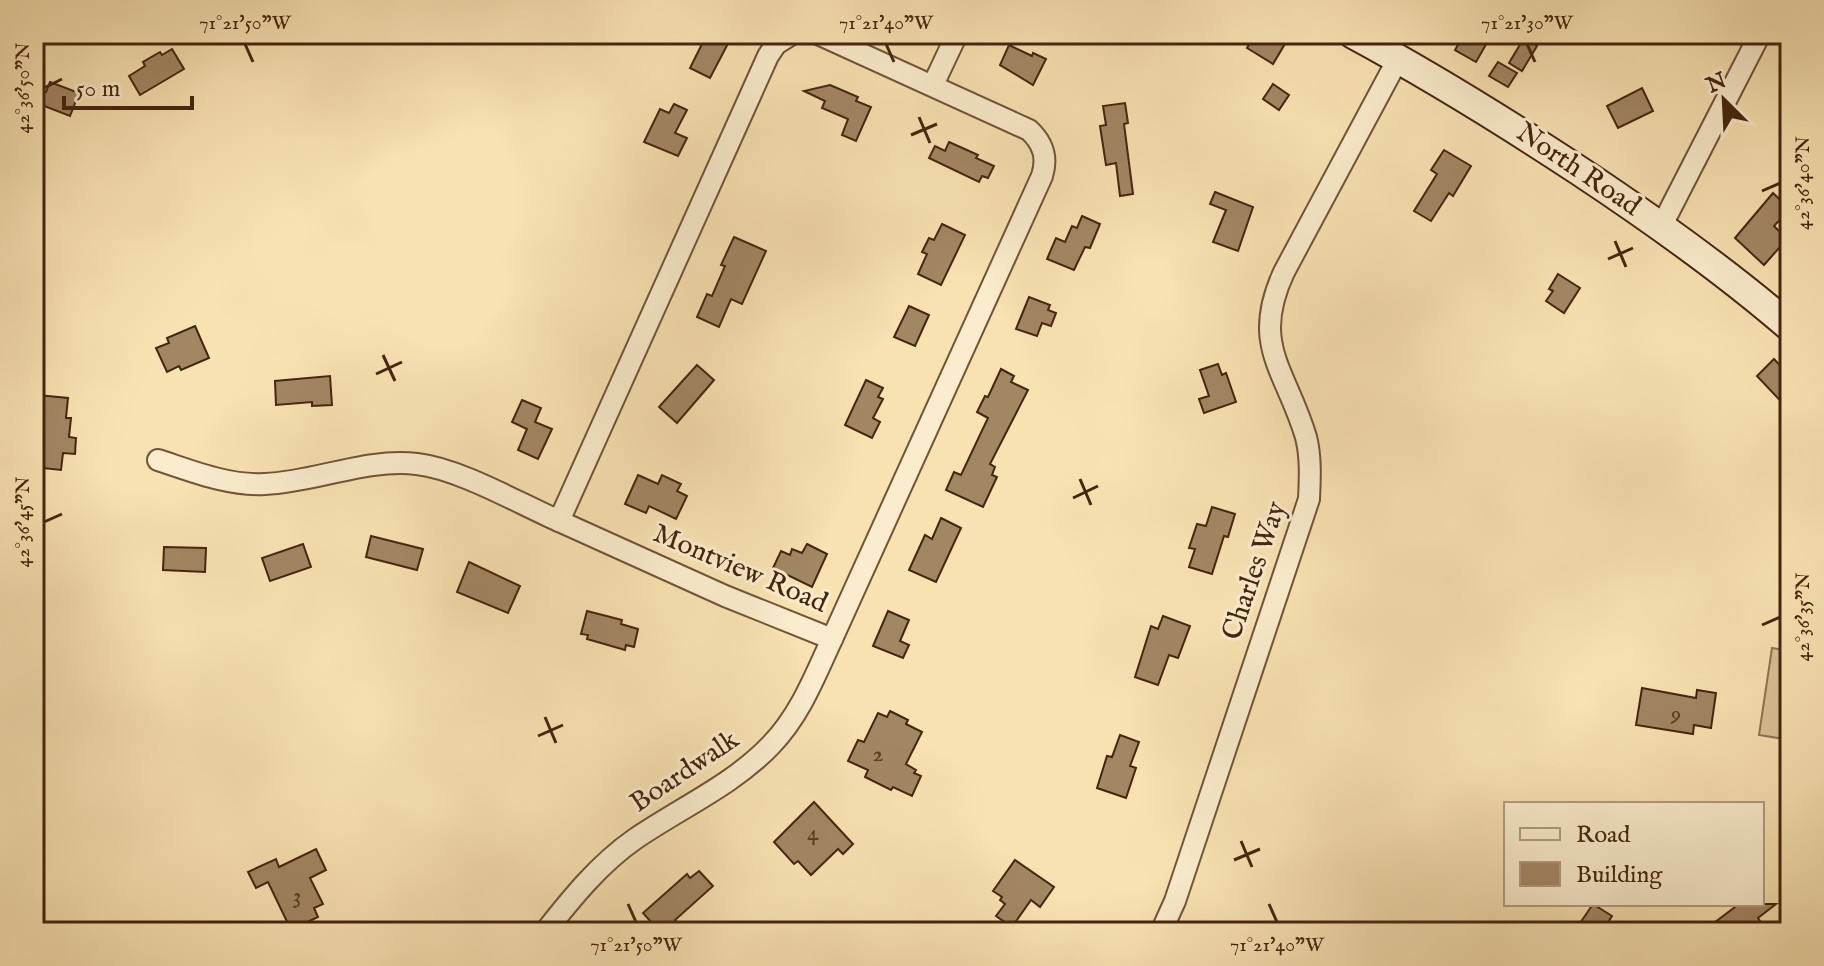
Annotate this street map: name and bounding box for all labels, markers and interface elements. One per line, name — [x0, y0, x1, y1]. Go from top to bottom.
text: 71°21'50"W — [199, 11, 292, 36]
text: 71°21'40"W — [839, 11, 934, 36]
text: 71°21'30"W — [1481, 11, 1574, 36]
text: 42°36'50"N — [11, 42, 36, 134]
scale bar — [64, 60, 192, 110]
north arrow — [1684, 60, 1764, 140]
text: N — [1701, 67, 1731, 101]
text: 50 m — [76, 74, 120, 105]
street label: North Road — [1509, 116, 1647, 224]
text: 42°36'40"N — [1791, 136, 1816, 230]
text: 42°36'45"N — [11, 476, 36, 568]
street label: Charles Way — [1215, 497, 1295, 645]
street label: Montview Road — [648, 517, 832, 621]
text: 42°36'35"N — [1791, 573, 1816, 661]
house number: 9 — [1670, 699, 1681, 730]
street label: Boardwalk — [624, 722, 747, 821]
house number: 2 — [872, 739, 884, 770]
legend — [1504, 802, 1764, 906]
house number: 4 — [807, 818, 819, 849]
text: Road — [1576, 820, 1630, 851]
text: Building — [1576, 860, 1663, 891]
house number: 3 — [293, 881, 301, 912]
text: 71°21'50"W — [590, 933, 683, 958]
text: 71°21'40"W — [1230, 933, 1325, 958]

